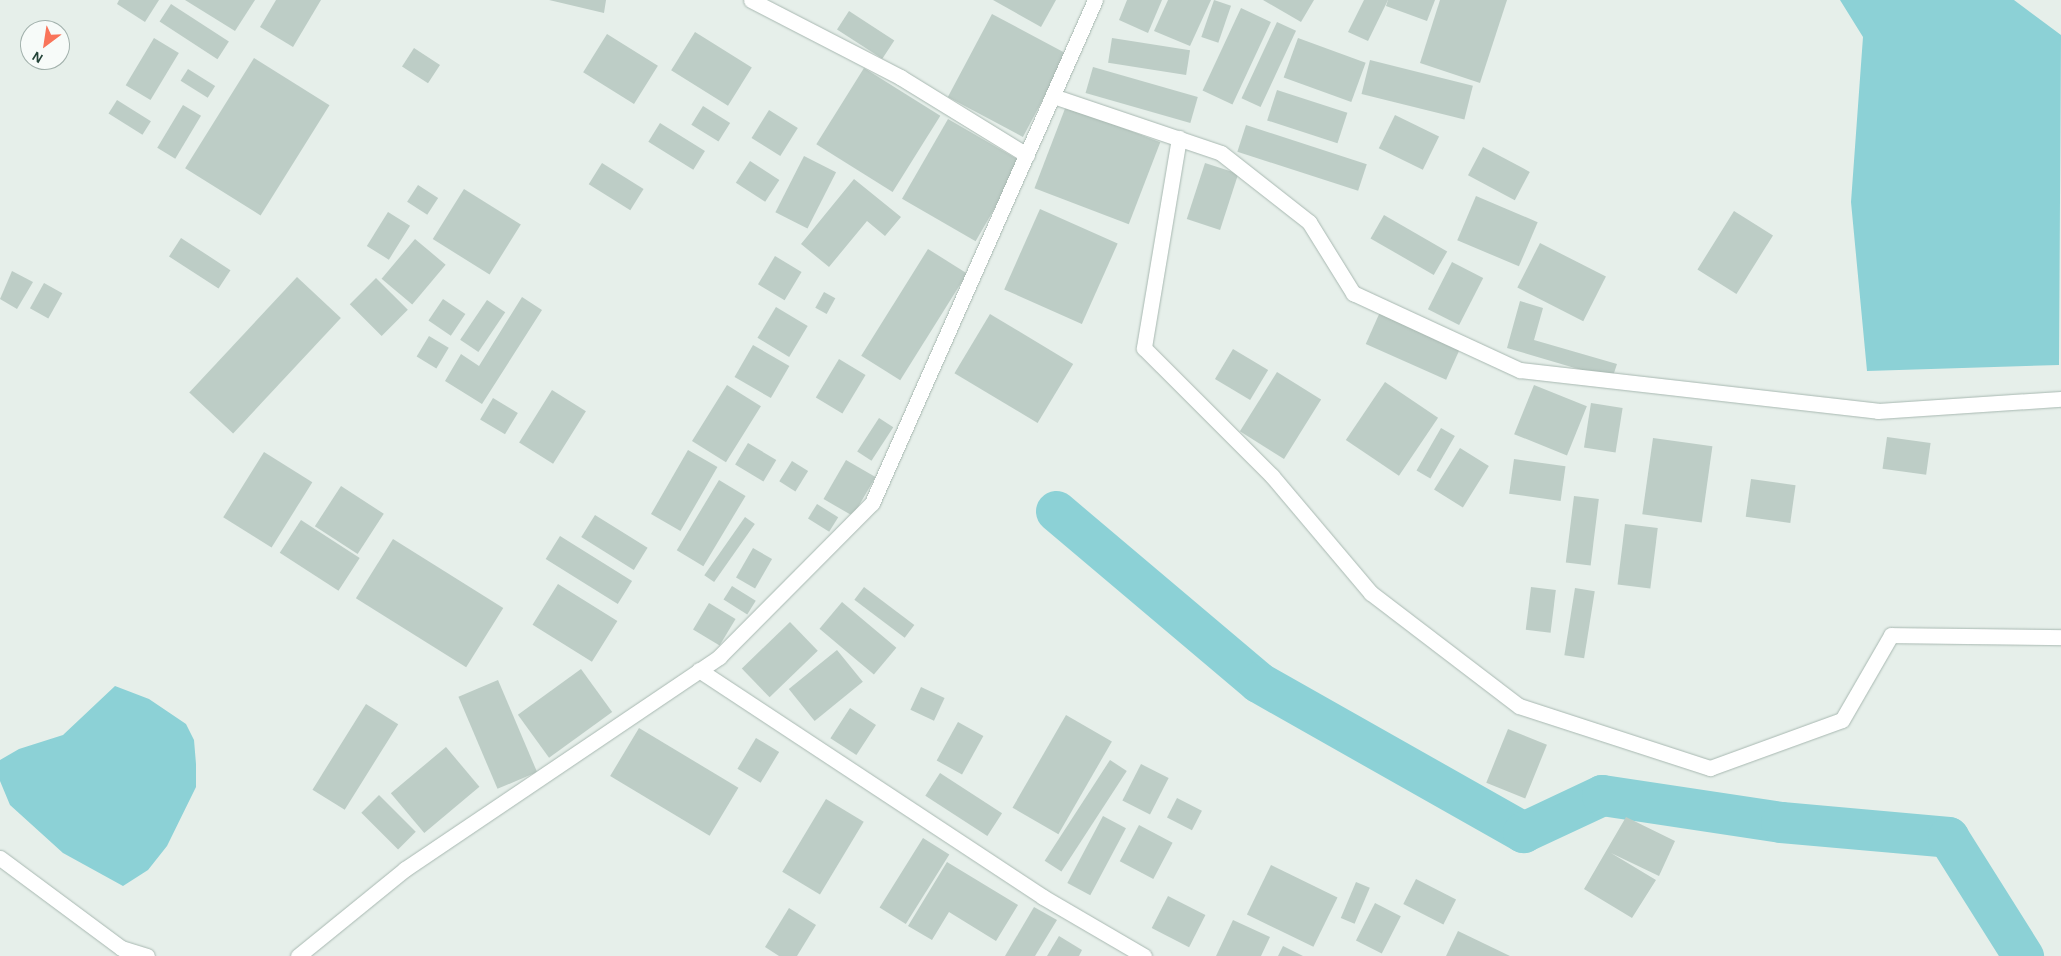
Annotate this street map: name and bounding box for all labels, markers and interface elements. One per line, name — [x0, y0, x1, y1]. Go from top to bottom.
north arrow — [20, 20, 70, 70]
text: N — [30, 48, 46, 66]

